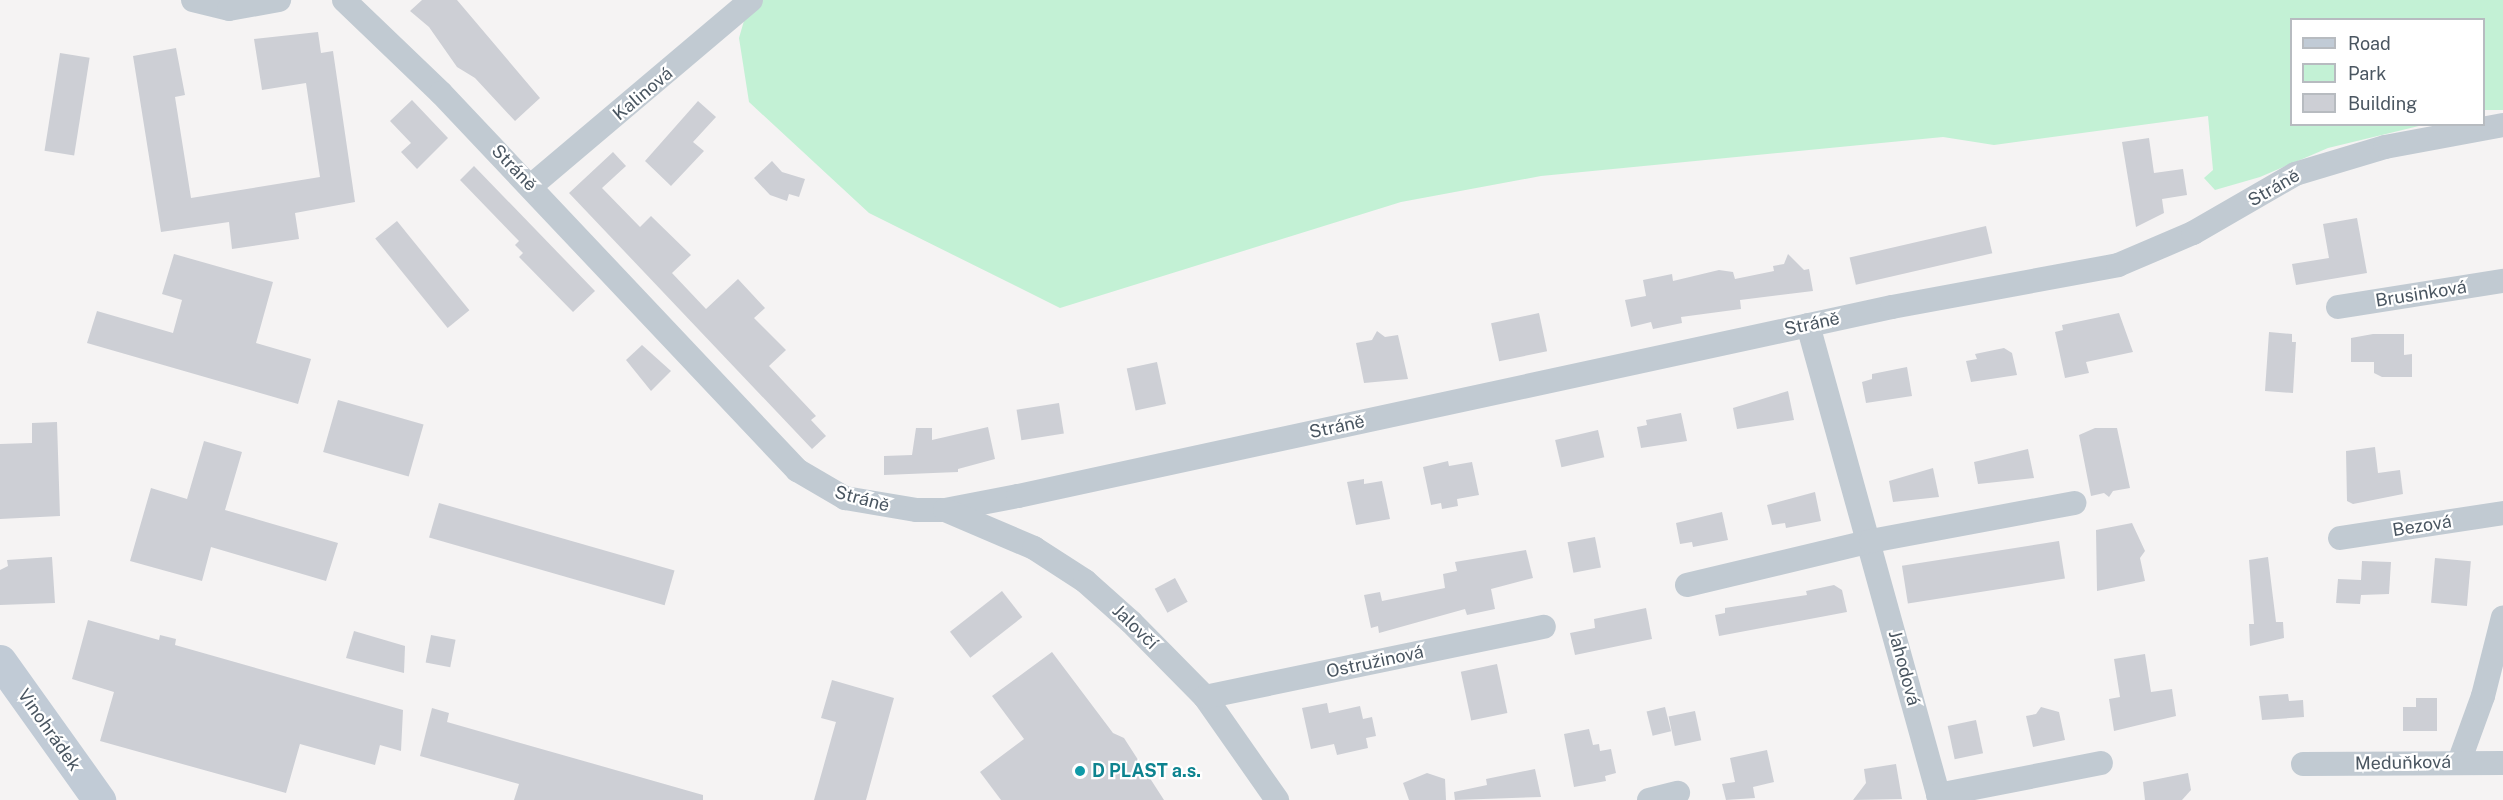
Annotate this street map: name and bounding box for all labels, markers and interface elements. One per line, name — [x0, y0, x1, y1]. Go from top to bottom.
legend — [2290, 18, 2485, 126]
text: Road — [2348, 33, 2391, 54]
street label: Kalinová — [609, 63, 677, 125]
text: Park — [2348, 63, 2386, 84]
text: Building — [2348, 93, 2417, 114]
street label: Stráně — [487, 140, 541, 196]
street label: Stráně — [2244, 165, 2304, 211]
street label: Brusinková — [2374, 276, 2468, 312]
street label: Stráně — [1782, 308, 1842, 340]
street label: Stráně — [1307, 411, 1367, 443]
street label: Stráně — [832, 481, 892, 517]
street label: Bezová — [2391, 511, 2453, 541]
street label: Jalovčí — [1108, 600, 1162, 654]
street label: Jahodová — [1884, 628, 1924, 708]
street label: Ostružinová — [1324, 641, 1426, 683]
street label: Vinohrádek — [13, 685, 85, 775]
street label: Meduňková — [2355, 751, 2451, 775]
place label: D PLAST a.s. — [1092, 760, 1201, 782]
marker: D PLAST a.s. — [1073, 764, 1087, 778]

